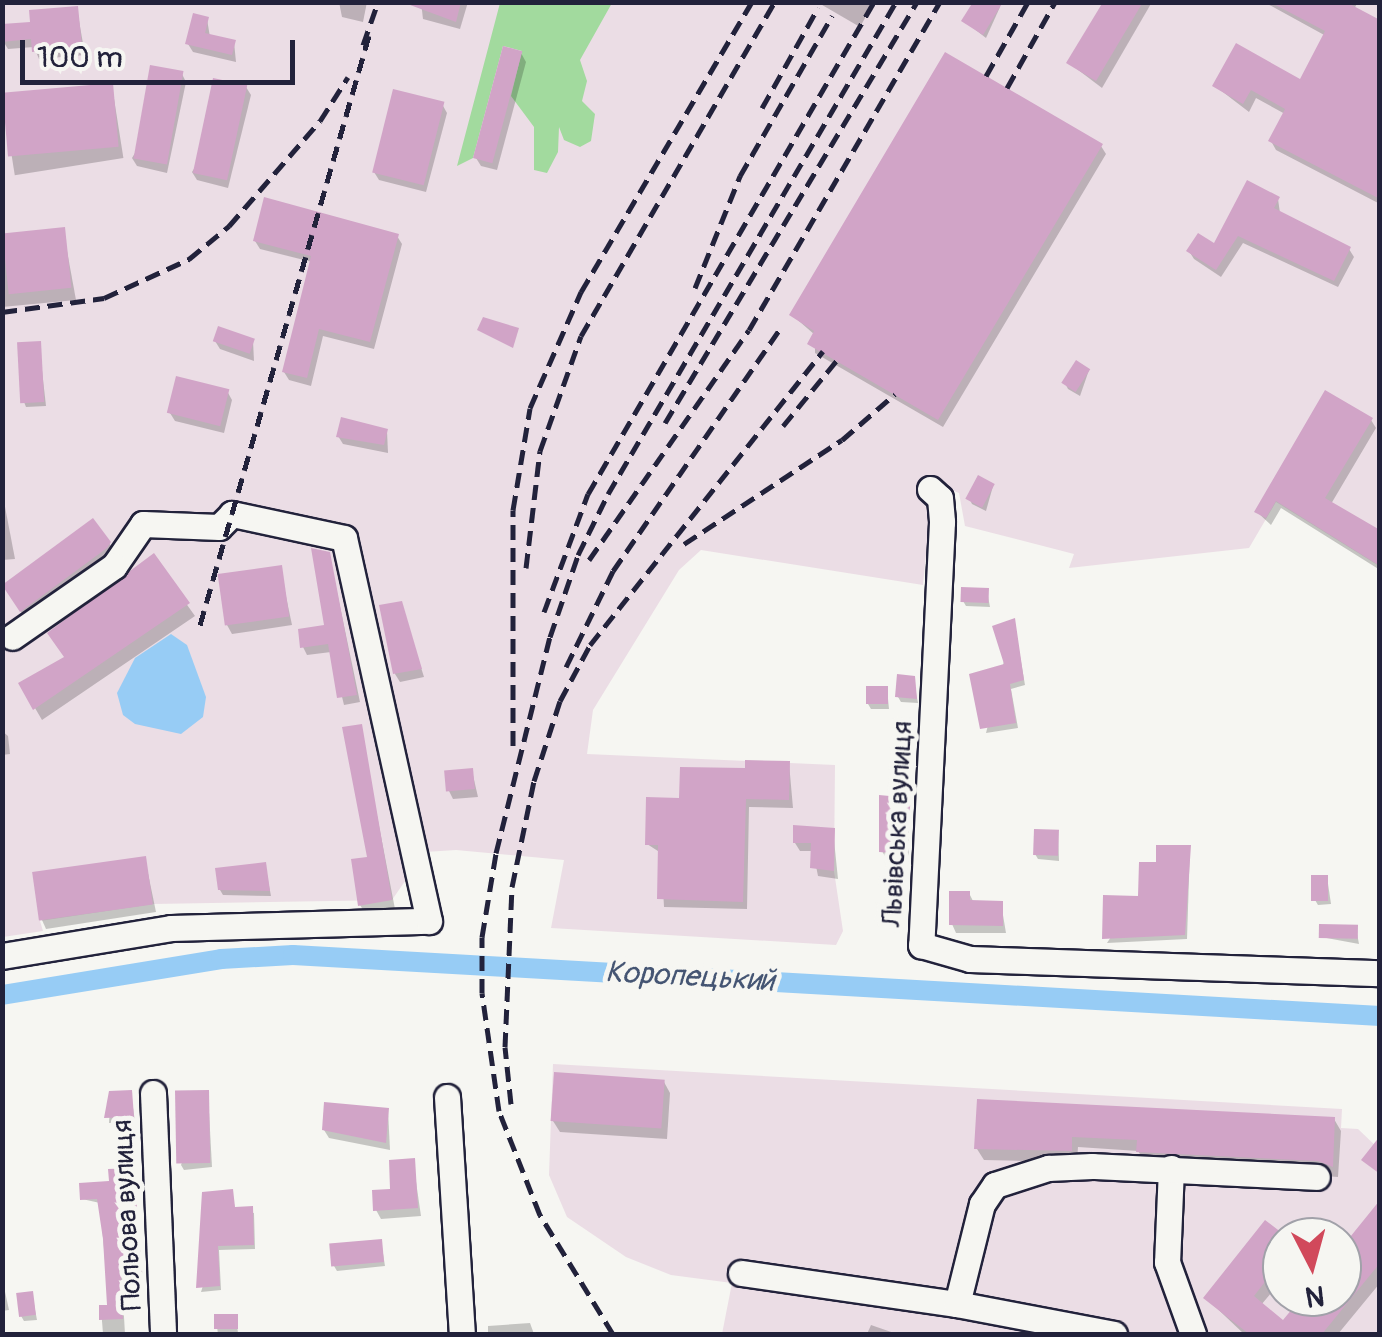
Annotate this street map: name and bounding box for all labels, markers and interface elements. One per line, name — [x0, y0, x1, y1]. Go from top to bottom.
scale bar — [25, 20, 300, 82]
text: 100 m — [37, 39, 123, 76]
street label: Львівська вулиця — [876, 720, 920, 928]
water label: Коропецький — [604, 955, 776, 999]
street label: Польова вулиця — [106, 1119, 150, 1311]
north arrow — [1262, 1217, 1362, 1317]
text: N — [1304, 1277, 1326, 1314]

